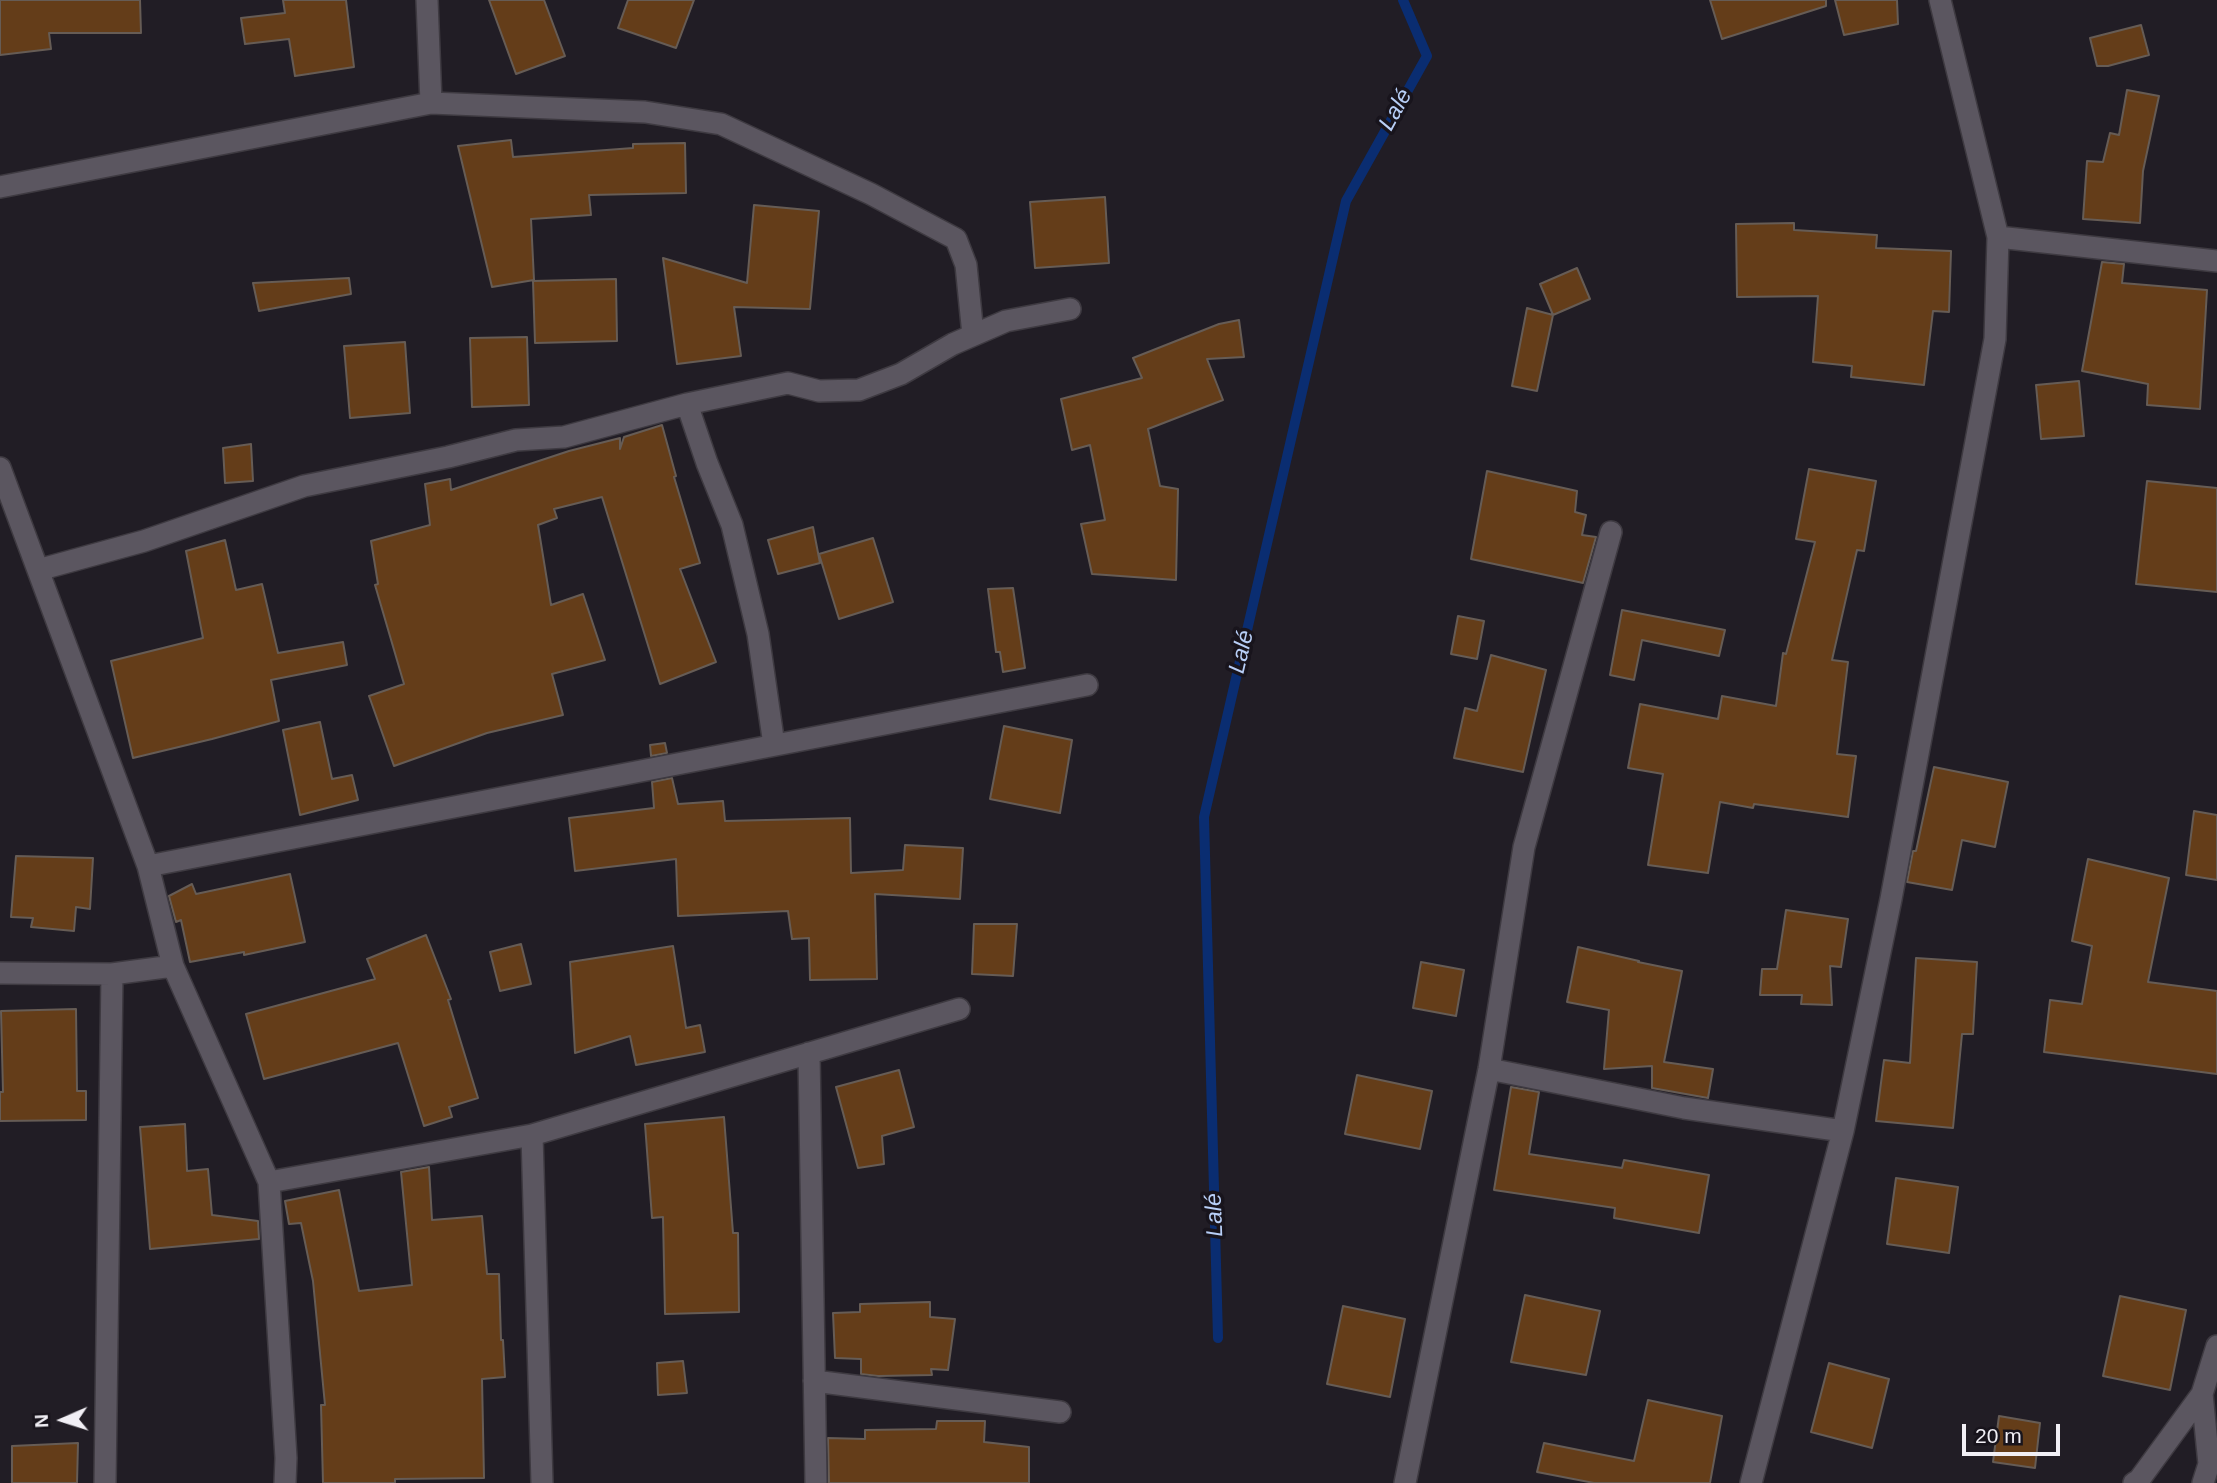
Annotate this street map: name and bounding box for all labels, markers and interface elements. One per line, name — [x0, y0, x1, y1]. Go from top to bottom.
water label: Lalé — [1373, 84, 1419, 136]
water label: Lalé — [1224, 628, 1260, 676]
water label: Lalé — [1200, 1193, 1230, 1237]
north arrow — [28, 1385, 98, 1455]
scale bar — [1965, 1410, 2063, 1454]
text: N — [31, 1414, 52, 1429]
text: 20 m — [1975, 1424, 2022, 1447]

